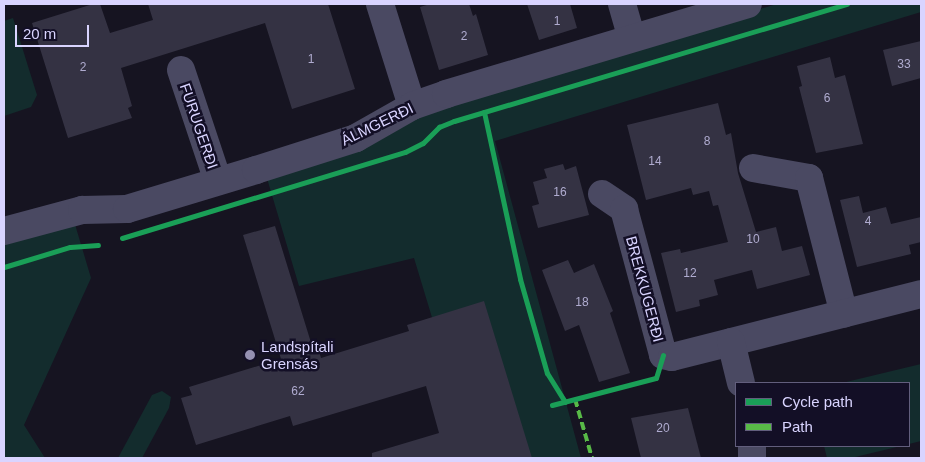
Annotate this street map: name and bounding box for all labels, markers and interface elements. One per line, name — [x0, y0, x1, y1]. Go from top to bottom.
scale bar — [18, 15, 91, 47]
house number: 1 — [554, 15, 560, 29]
text: 20 m — [23, 25, 56, 42]
house number: 2 — [461, 30, 467, 44]
house number: 1 — [308, 53, 314, 67]
house number: 33 — [897, 58, 911, 72]
house number: 2 — [80, 61, 86, 75]
street label: FURUGERÐI — [176, 81, 222, 171]
house number: 6 — [824, 92, 830, 106]
street label: ÁLMGERÐI — [338, 99, 416, 149]
house number: 8 — [704, 135, 710, 149]
house number: 14 — [648, 155, 662, 169]
house number: 16 — [553, 186, 567, 200]
house number: 4 — [865, 215, 871, 229]
house number: 10 — [746, 233, 760, 247]
street label: BREKKUGERÐI — [622, 234, 668, 344]
house number: 12 — [683, 267, 697, 281]
house number: 18 — [575, 296, 589, 310]
place label: Landspítali Grensás — [261, 337, 334, 372]
marker: Landspítali Grensás — [243, 348, 257, 362]
legend — [735, 382, 910, 447]
house number: 62 — [291, 385, 305, 399]
text: Cycle path — [782, 393, 853, 410]
text: Path — [782, 418, 813, 435]
house number: 20 — [656, 422, 670, 436]

